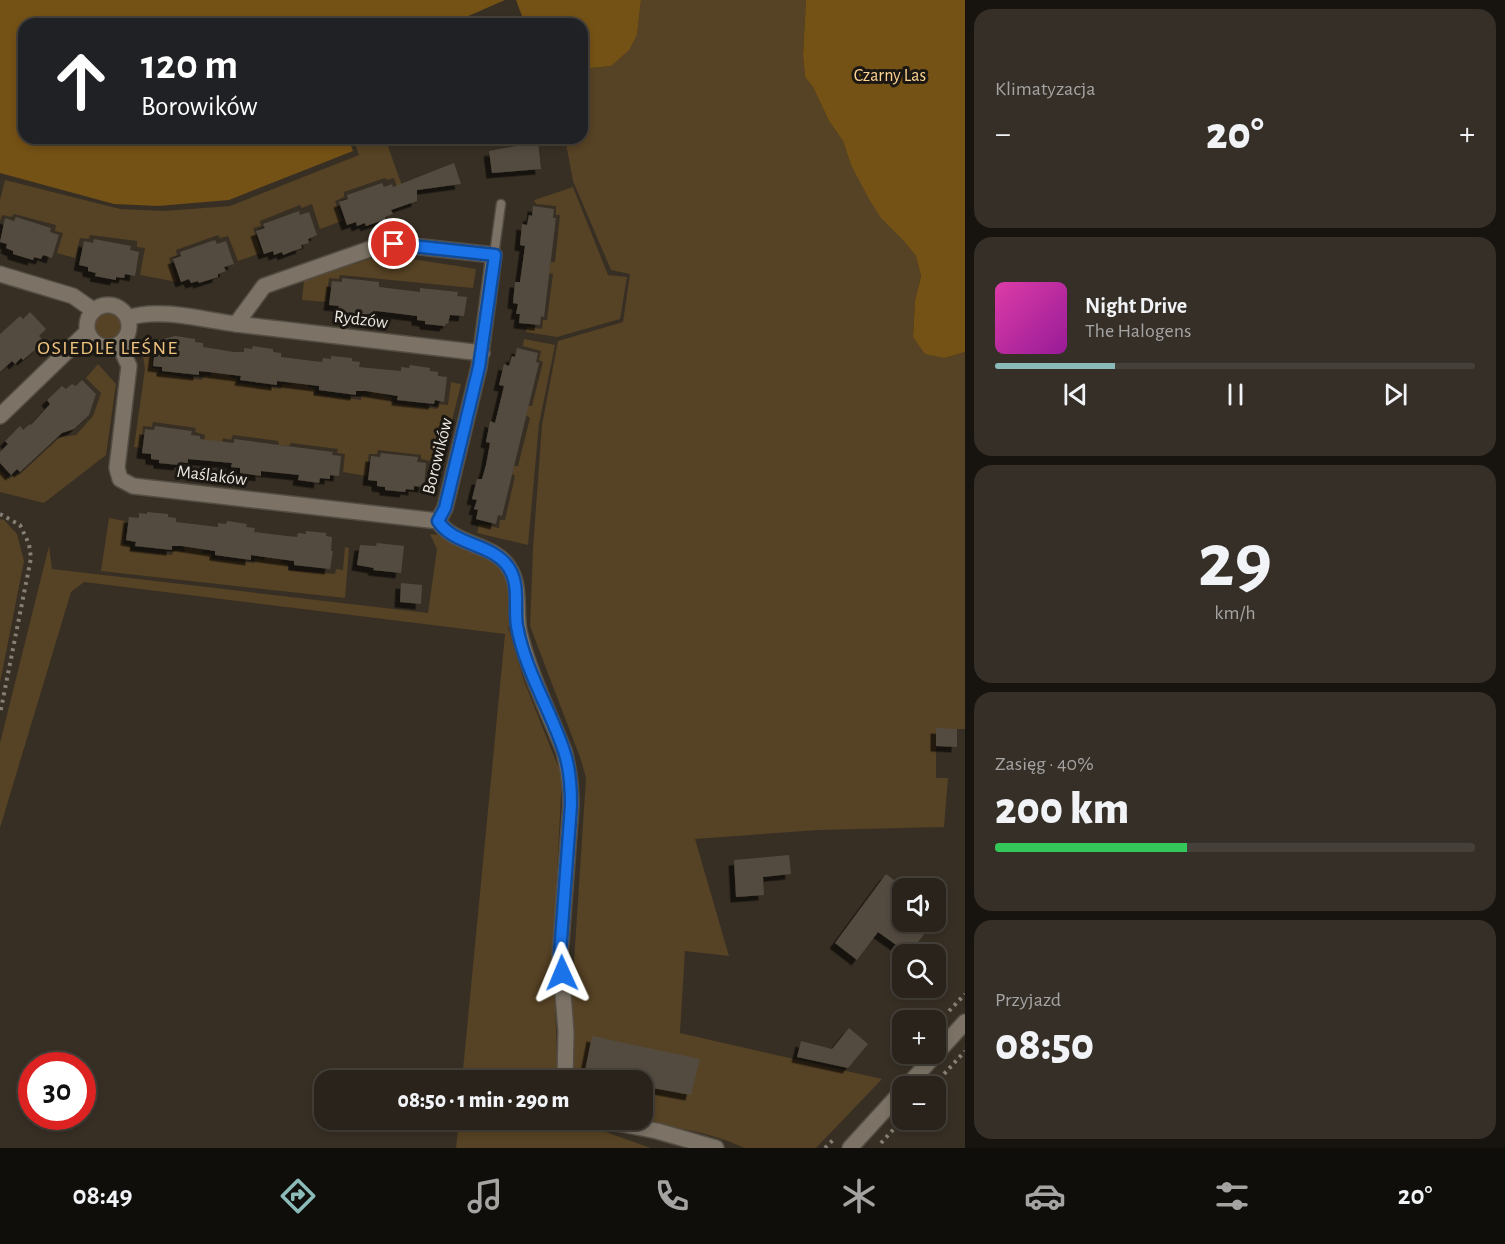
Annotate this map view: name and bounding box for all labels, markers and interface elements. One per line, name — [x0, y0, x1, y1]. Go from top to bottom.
icon: ahead — [42, 42, 120, 120]
text: 120 m — [141, 44, 238, 86]
park label: Czarny Las — [854, 67, 926, 85]
text: Klimatyzacja — [995, 79, 1096, 99]
text: Borowików — [141, 93, 257, 120]
text: 20° — [1206, 112, 1264, 157]
text: − — [995, 118, 1011, 151]
text: + — [1459, 118, 1475, 151]
pin — [368, 218, 419, 269]
icon: arrive — [377, 227, 410, 260]
text: Night Drive — [1085, 295, 1187, 317]
street label: Rydzów — [333, 308, 389, 332]
text: The Halogens — [1085, 321, 1191, 341]
district label: OSIEDLE LEŚNE — [37, 337, 179, 358]
icon: previous — [1059, 378, 1092, 411]
icon: pause — [1219, 378, 1252, 411]
icon: next — [1379, 378, 1412, 411]
street label: Borowików — [420, 416, 456, 496]
street label: Maślaków — [176, 463, 248, 489]
text: 29 — [1198, 523, 1272, 601]
text: km/h — [1214, 603, 1256, 623]
text: Zasięg · 40% — [995, 754, 1094, 774]
text: 200 km — [995, 787, 1129, 832]
map controls — [892, 878, 946, 1130]
button: sound — [892, 878, 946, 932]
position arrow — [530, 941, 594, 1005]
button: search — [892, 944, 946, 998]
text: Przyjazd — [995, 990, 1061, 1010]
button: + — [892, 1010, 946, 1064]
text: 08:50 — [995, 1023, 1094, 1068]
speed limit sign: 30 — [18, 1052, 96, 1130]
button: − — [892, 1076, 946, 1130]
text: 08:50 · 1 min · 290 m — [398, 1089, 569, 1111]
icon: directions — [277, 1175, 319, 1217]
icon: music — [464, 1175, 506, 1217]
icon: phone — [651, 1175, 693, 1217]
icon: climate — [838, 1175, 880, 1217]
icon: car — [1024, 1175, 1066, 1217]
icon: filters — [1211, 1175, 1253, 1217]
text: 08:49 — [72, 1182, 133, 1209]
text: 20° — [1398, 1182, 1433, 1209]

